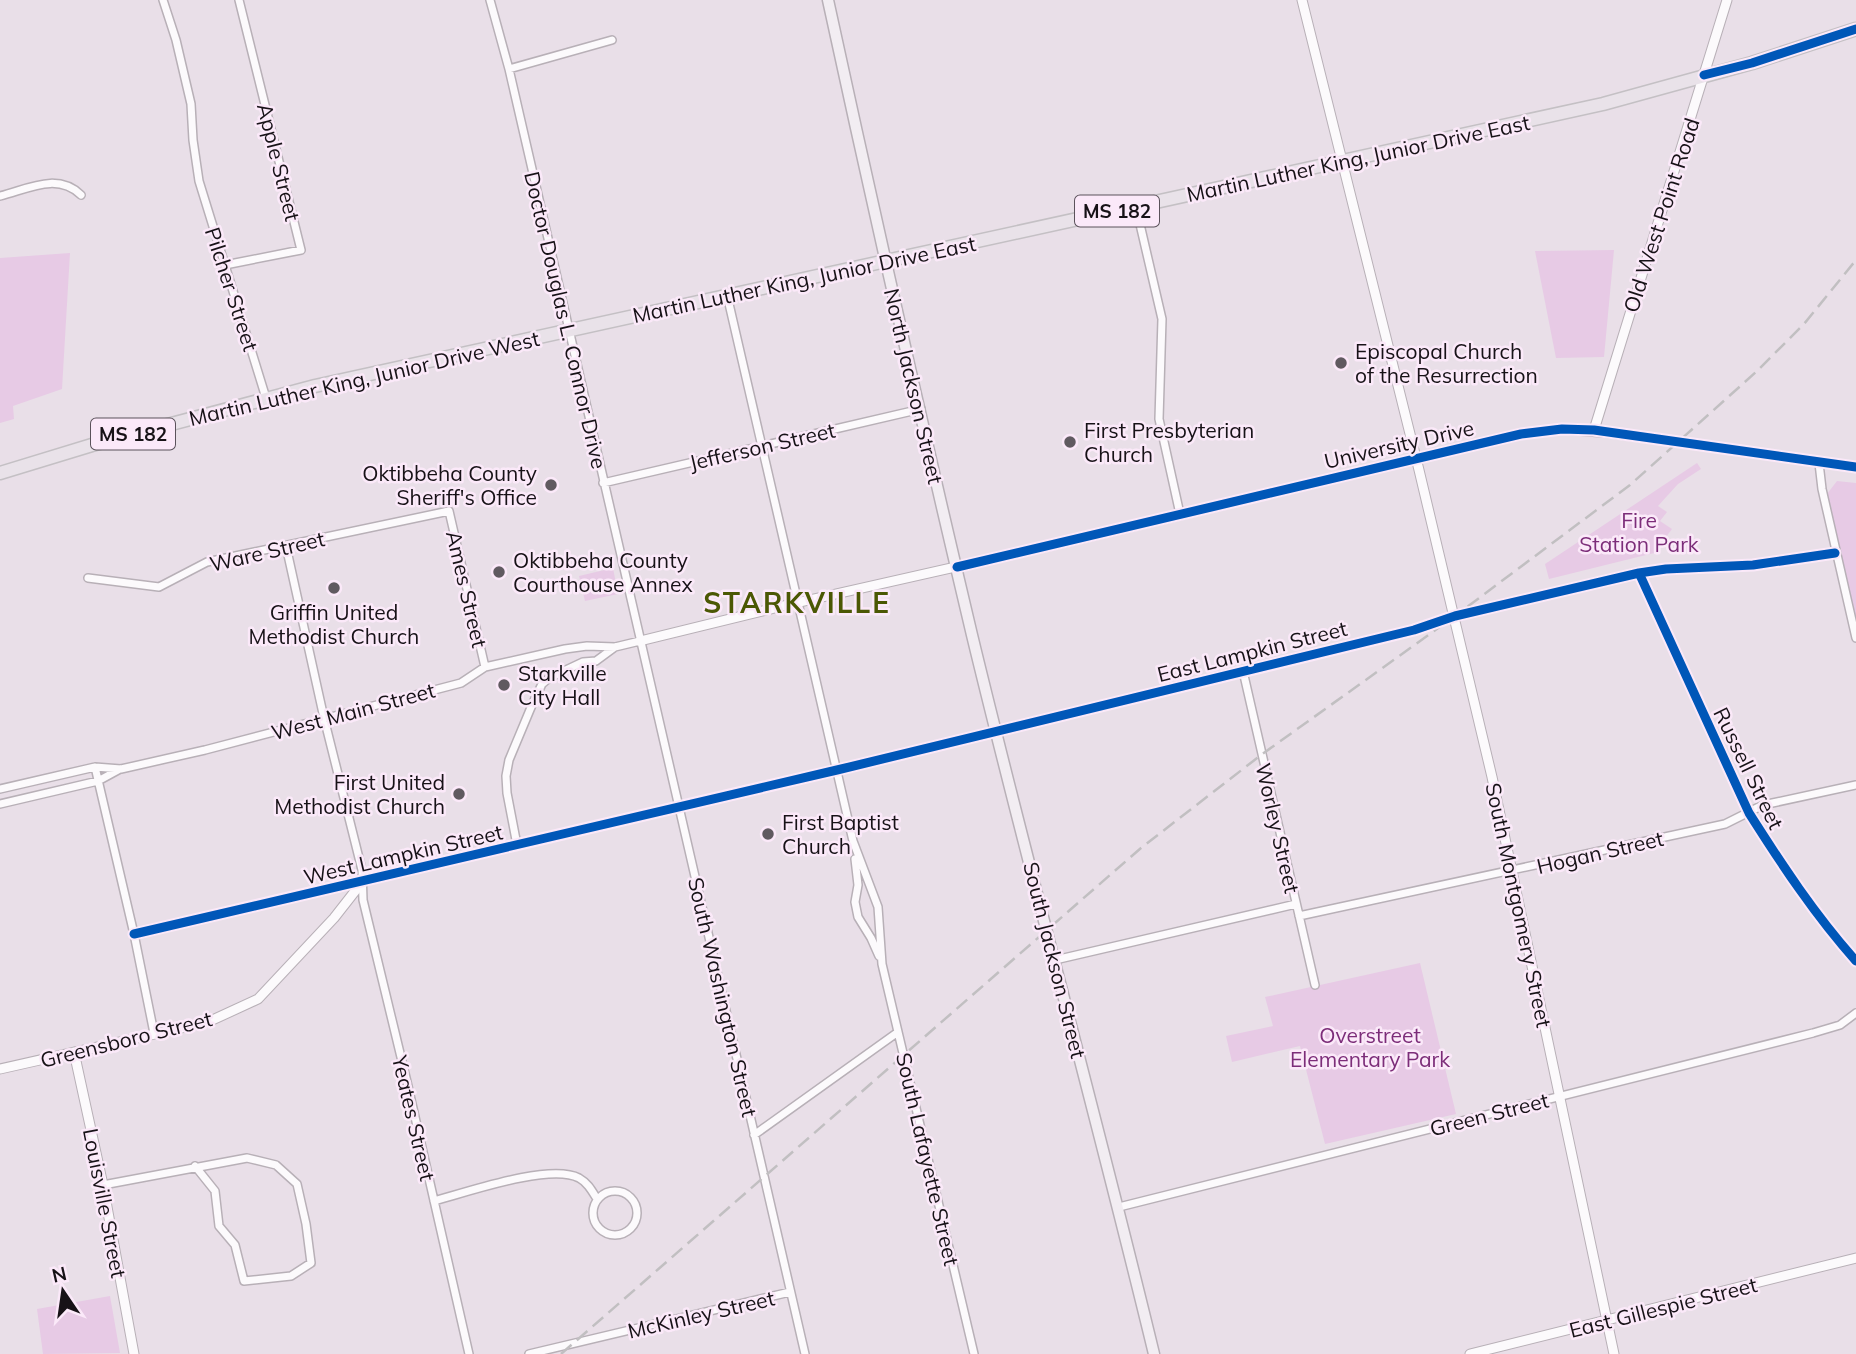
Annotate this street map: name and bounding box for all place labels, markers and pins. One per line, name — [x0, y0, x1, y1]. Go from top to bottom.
place label: Episcopal Church of the Resurrection — [1355, 338, 1538, 388]
marker: Episcopal Church of the Resurrection — [1333, 355, 1349, 371]
place label: First Presbyterian Church — [1084, 417, 1254, 467]
marker: First Presbyterian Church — [1062, 434, 1078, 450]
place label: Oktibbeha County Sheriff's Office — [362, 460, 537, 510]
marker: Oktibbeha County Sheriff's Office — [543, 477, 559, 493]
place label: Oktibbeha County Courthouse Annex — [513, 547, 693, 597]
marker: Oktibbeha County Courthouse Annex — [491, 564, 507, 580]
marker: Griffin United Methodist Church — [326, 580, 342, 596]
place label: Griffin United Methodist Church — [249, 599, 419, 649]
place label: Starkville City Hall — [518, 660, 607, 710]
marker: Starkville City Hall — [496, 677, 512, 693]
place label: First United Methodist Church — [274, 769, 445, 819]
marker: First United Methodist Church — [451, 786, 467, 802]
place label: First Baptist Church — [782, 809, 899, 859]
marker: First Baptist Church — [760, 826, 776, 842]

